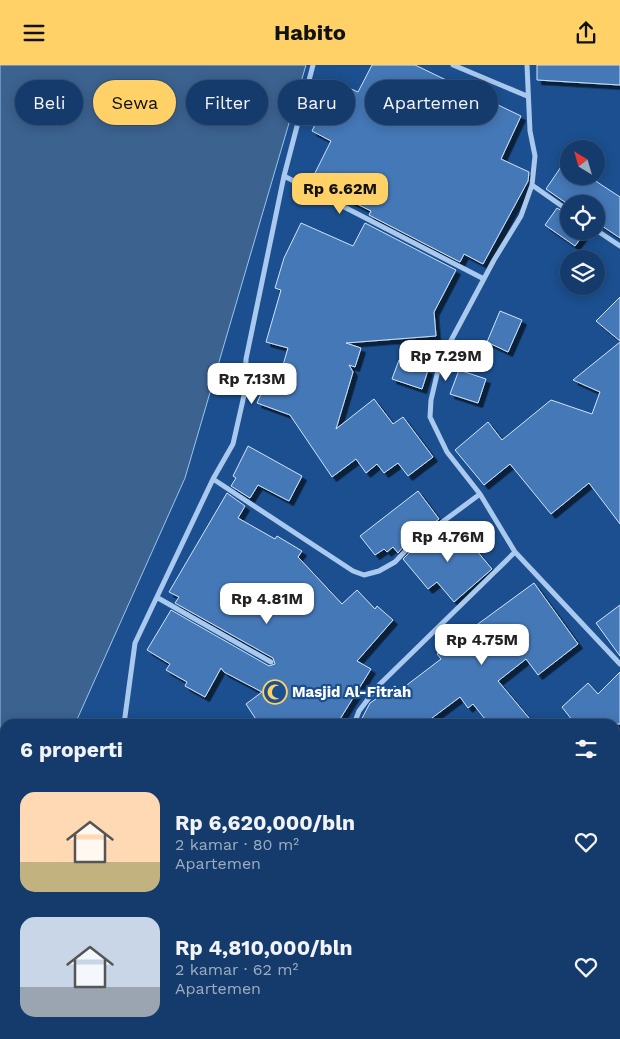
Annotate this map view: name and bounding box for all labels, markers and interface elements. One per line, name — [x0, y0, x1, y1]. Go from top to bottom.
icon: menu — [20, 19, 48, 47]
icon: share — [572, 19, 600, 47]
text: Habito — [274, 20, 346, 45]
chip: Beli — [15, 80, 83, 125]
chip: Sewa — [93, 80, 176, 125]
chip: Filter — [186, 80, 268, 125]
chip: Baru — [278, 80, 355, 125]
chip: Apartemen — [365, 80, 498, 125]
north arrow — [560, 140, 605, 185]
map controls — [560, 140, 605, 295]
pin: Rp 6.62M — [288, 173, 392, 215]
text: Rp 6.62M — [303, 179, 377, 198]
button: locate — [560, 195, 605, 240]
button: layers — [560, 250, 605, 295]
pin: Rp 7.29M — [394, 339, 498, 382]
text: Rp 7.29M — [410, 346, 482, 365]
pin: Rp 7.13M — [200, 363, 304, 405]
text: Rp 7.13M — [219, 369, 285, 388]
pin: Rp 4.76M — [396, 521, 500, 563]
text: Rp 4.76M — [412, 527, 484, 546]
pin: Rp 4.81M — [215, 583, 319, 625]
text: Rp 4.81M — [231, 589, 303, 608]
pin: Rp 4.75M — [430, 623, 534, 666]
text: Rp 4.75M — [446, 630, 518, 649]
mosque icon: Masjid Al-Fitrah — [262, 679, 288, 705]
place label: Masjid Al-Fitrah — [292, 683, 411, 701]
icon: filters — [572, 735, 600, 763]
text: 6 properti — [20, 737, 123, 762]
text: Rp 6,620,000/bln — [175, 810, 355, 835]
icon: home — [60, 812, 120, 872]
icon: heart — [572, 828, 600, 856]
text: 2 kamar · 80 m² — [175, 835, 299, 854]
text: Apartemen — [175, 854, 261, 873]
text: Rp 4,810,000/bln — [175, 935, 353, 960]
icon: home — [60, 937, 120, 997]
icon: heart — [572, 953, 600, 981]
text: 2 kamar · 62 m² — [175, 960, 298, 979]
text: Apartemen — [175, 979, 261, 998]

